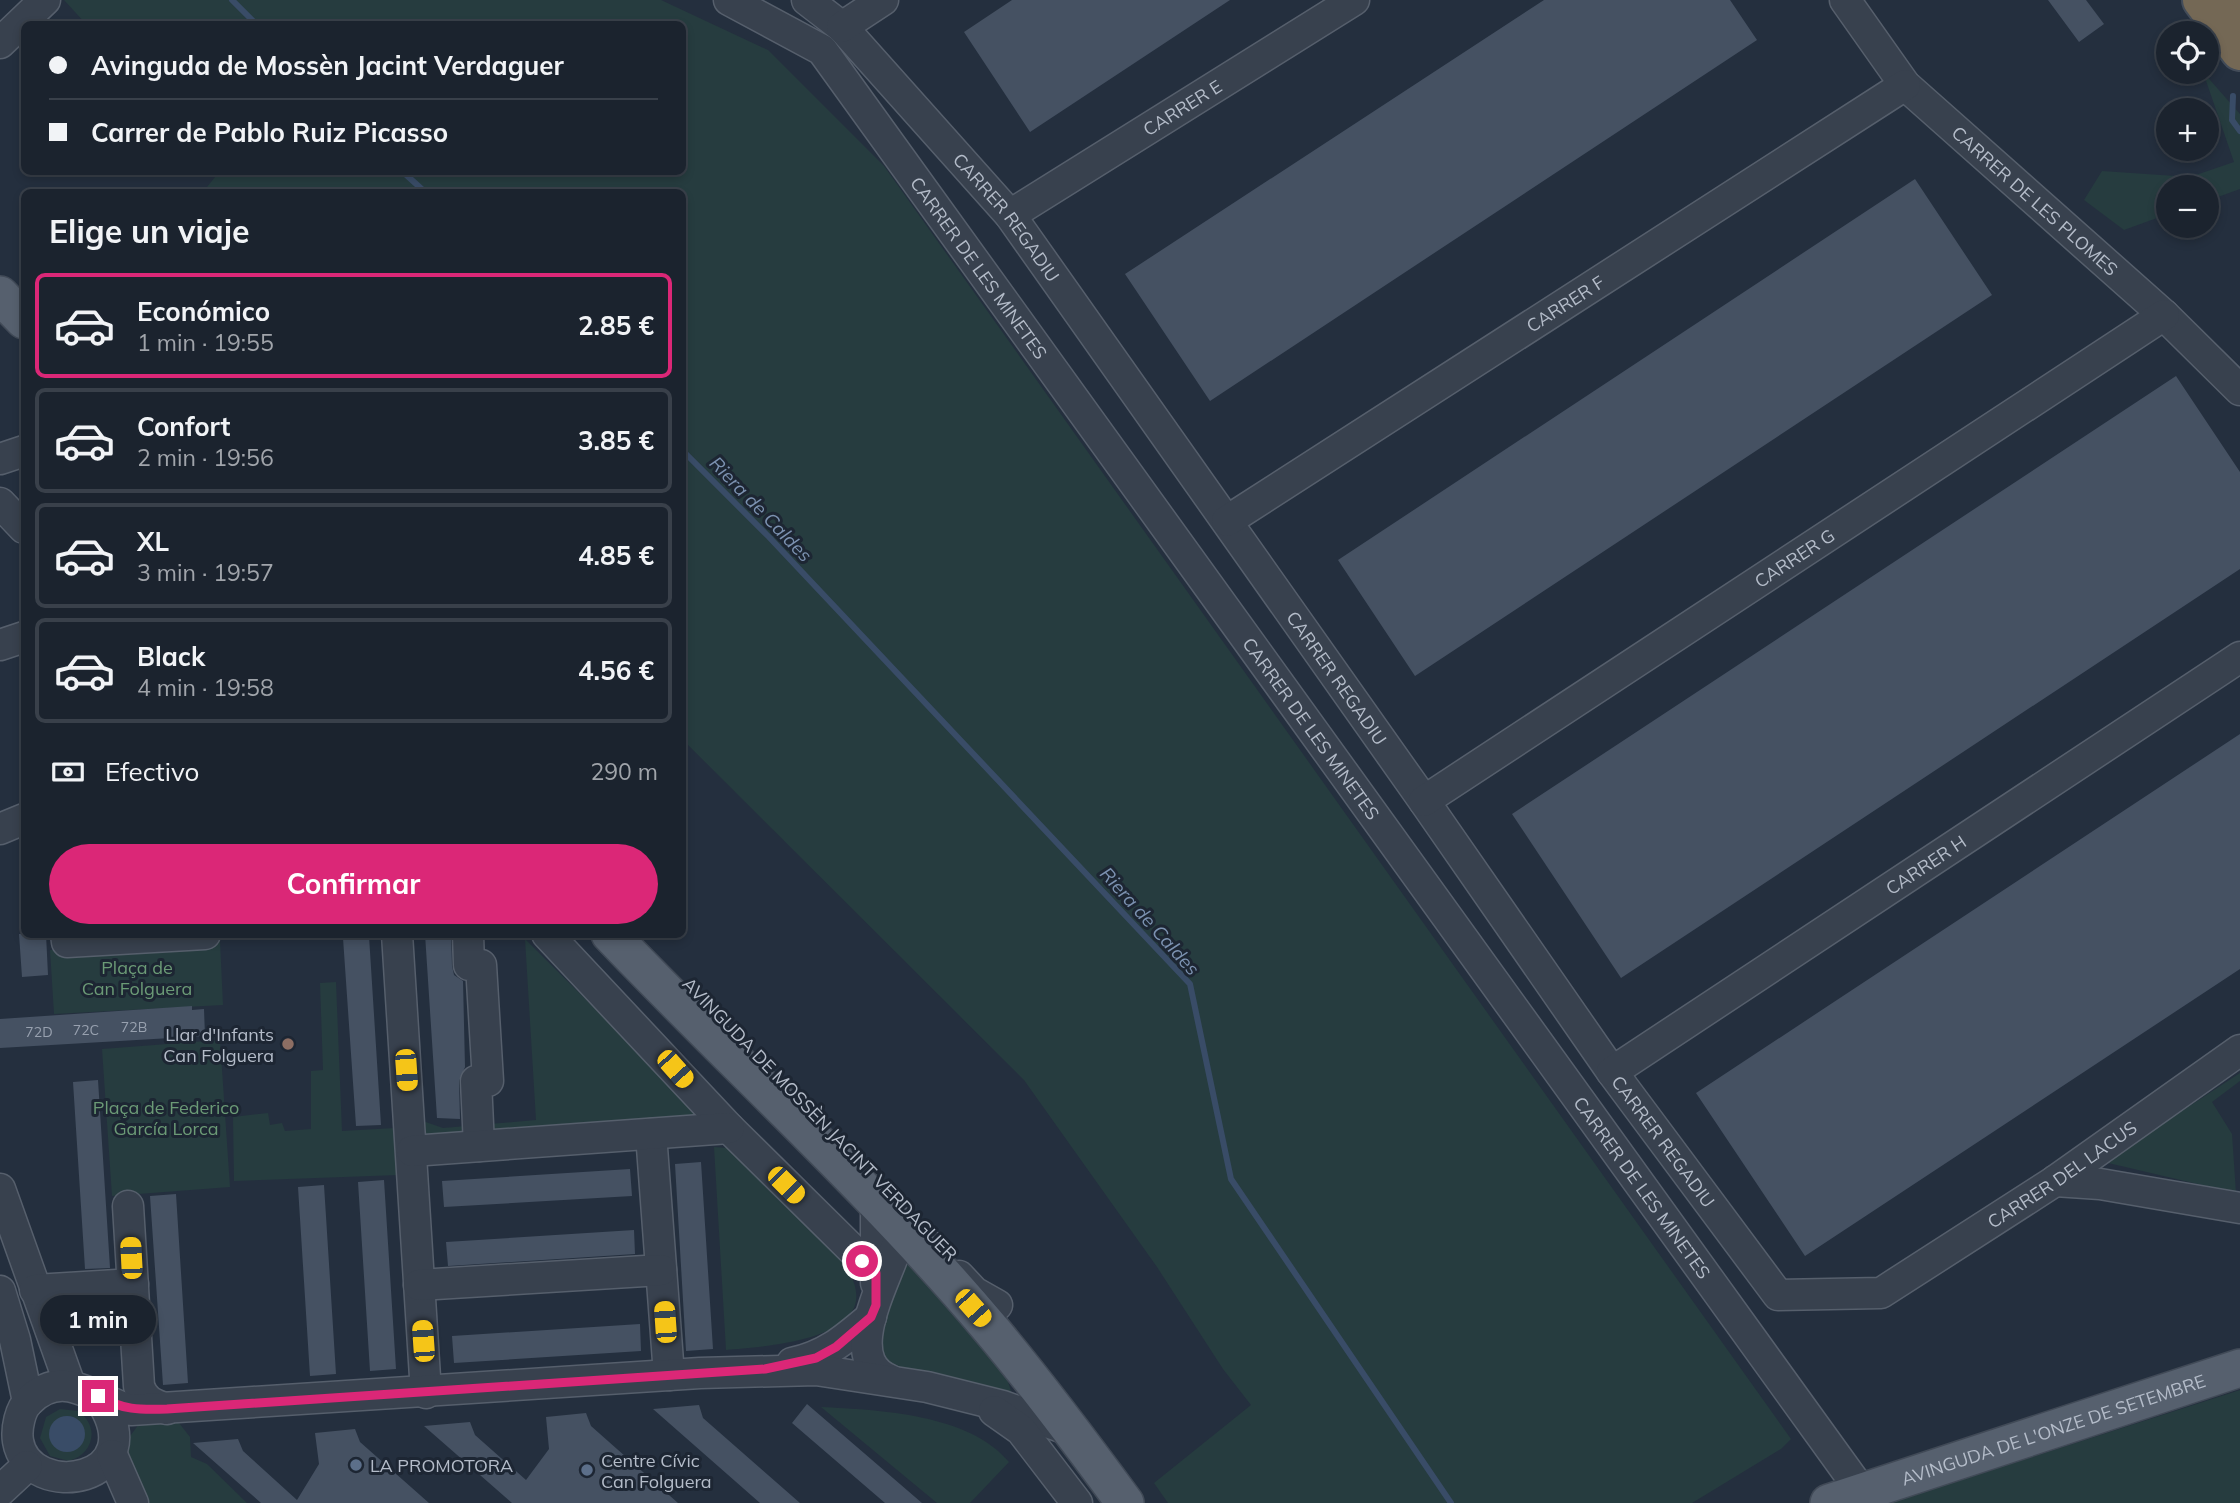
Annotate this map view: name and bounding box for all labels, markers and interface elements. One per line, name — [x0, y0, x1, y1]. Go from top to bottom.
map controls — [2156, 21, 2219, 238]
button: locate — [2156, 21, 2219, 84]
text: Avinguda de Mossèn Jacint Verdaguer — [91, 49, 564, 82]
street label: CARRER E — [1139, 74, 1226, 141]
button: + — [2156, 98, 2219, 161]
text: Carrer de Pablo Ruiz Picasso — [91, 116, 448, 149]
street label: CARRER DE LES PLOMES — [1947, 121, 2123, 280]
street label: CARRER REGADIU — [948, 148, 1065, 286]
street label: CARRER DE LES MINETES — [906, 172, 1052, 363]
button: − — [2156, 175, 2219, 238]
text: Elige un viaje — [49, 211, 250, 251]
street label: CARRER F — [1522, 270, 1608, 337]
icon: car — [53, 294, 116, 357]
text: Económico — [137, 295, 270, 328]
text: 2.85 € — [578, 309, 654, 342]
text: 1 min · 19:55 — [137, 328, 274, 357]
icon: car — [53, 409, 116, 472]
text: Confort — [137, 410, 230, 443]
text: 3.85 € — [578, 424, 654, 457]
text: 2 min · 19:56 — [137, 443, 274, 472]
water label: Riera de Caldes — [705, 451, 817, 567]
street label: CARRER G — [1750, 523, 1839, 592]
icon: car — [53, 524, 116, 587]
text: XL — [137, 525, 169, 558]
text: 4.85 € — [578, 539, 654, 572]
text: 3 min · 19:57 — [137, 558, 274, 587]
street label: CARRER REGADIU — [1282, 606, 1392, 749]
street label: CARRER DE LES MINETES — [1238, 633, 1385, 824]
icon: car — [53, 639, 116, 702]
text: Black — [137, 640, 205, 673]
text: 4.56 € — [578, 654, 654, 687]
text: 4 min · 19:58 — [137, 673, 274, 702]
icon: cash — [49, 753, 87, 791]
text: Efectivo — [105, 755, 199, 788]
text: 290 m — [590, 757, 658, 786]
street label: CARRER H — [1881, 830, 1970, 900]
button: Confirmar — [49, 844, 658, 924]
water label: Riera de Caldes — [1095, 862, 1205, 980]
park label: Plaça de Can Folguera — [82, 956, 192, 1000]
street label: AVINGUDA DE MOSSÈN JACINT VERDAGUER — [678, 972, 962, 1266]
house number: 72B — [121, 1018, 147, 1036]
house number: 72C — [73, 1021, 99, 1039]
house number: 72D — [25, 1023, 53, 1041]
place label: Llar d'Infants Can Folguera — [163, 1023, 274, 1067]
marker: Llar d'Infants Can Folguera — [280, 1036, 296, 1052]
car — [654, 1046, 697, 1092]
car — [395, 1048, 418, 1092]
street label: CARRER REGADIU — [1607, 1071, 1720, 1212]
street label: CARRER DE LES MINETES — [1569, 1092, 1716, 1283]
park label: Plaça de Federico García Lorca — [93, 1096, 239, 1140]
street label: CARRER DEL LACUS — [1983, 1115, 2141, 1233]
car — [764, 1163, 809, 1207]
car — [120, 1236, 143, 1280]
route start — [846, 1245, 878, 1277]
car — [952, 1285, 995, 1331]
callout: 1 min — [40, 1294, 156, 1344]
car — [654, 1300, 677, 1344]
text: 1 min — [68, 1305, 128, 1334]
car — [412, 1319, 435, 1363]
street label: AVINGUDA DE L'ONZE DE SETEMBRE — [1898, 1369, 2208, 1490]
route end — [82, 1380, 114, 1412]
place label: Centre Cívic Can Folguera — [601, 1449, 712, 1493]
place label: LA PROMOTORA — [370, 1454, 513, 1477]
marker: LA PROMOTORA — [348, 1457, 364, 1473]
marker: Centre Cívic Can Folguera — [579, 1462, 595, 1478]

